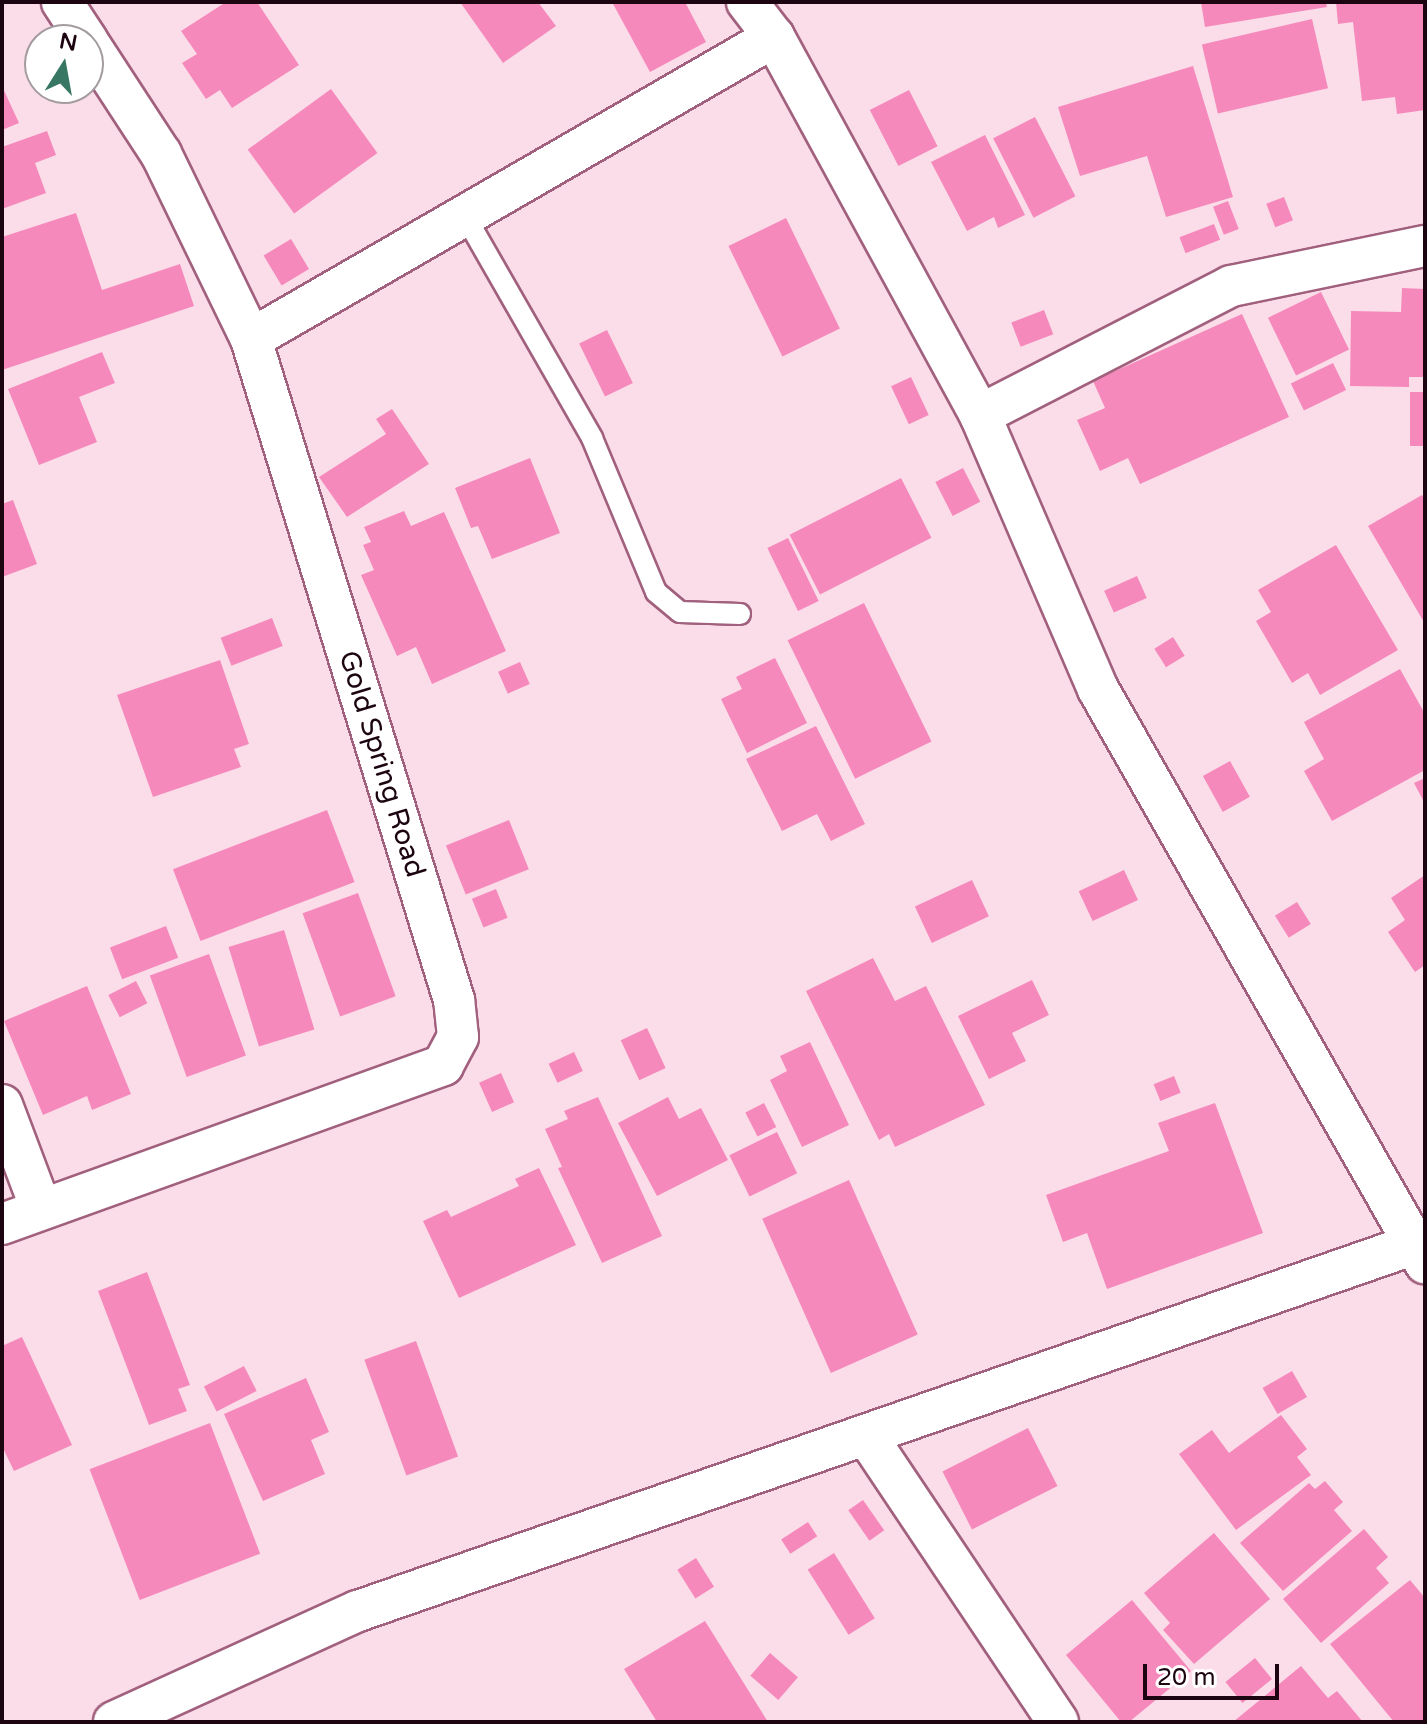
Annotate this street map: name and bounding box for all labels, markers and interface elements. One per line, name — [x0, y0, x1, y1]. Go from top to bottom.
north arrow — [24, 24, 104, 104]
text: N — [57, 28, 79, 57]
street label: Gold Spring Road — [332, 647, 432, 881]
scale bar — [1147, 1648, 1283, 1698]
text: 20 m — [1157, 1663, 1215, 1692]

